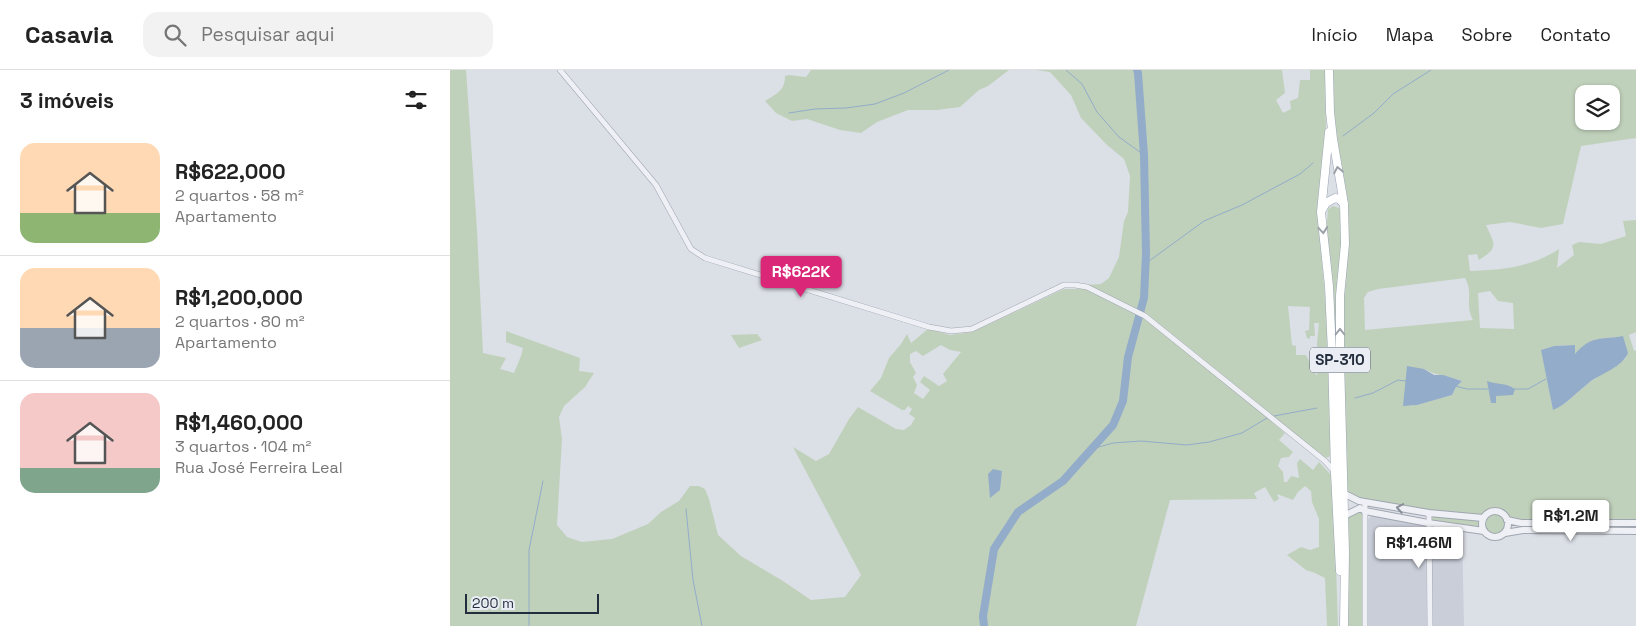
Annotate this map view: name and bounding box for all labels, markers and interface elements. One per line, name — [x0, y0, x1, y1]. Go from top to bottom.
search box — [143, 12, 493, 57]
text: Casavia — [25, 19, 113, 50]
icon: search — [161, 21, 189, 49]
text: Pesquisar aqui — [201, 22, 334, 47]
text: Início — [1312, 23, 1358, 46]
text: Mapa — [1386, 23, 1434, 46]
text: Sobre — [1462, 23, 1512, 46]
text: Contato — [1540, 23, 1611, 46]
map controls — [1575, 85, 1620, 130]
button: layers — [1575, 85, 1620, 130]
icon: filters — [402, 86, 430, 114]
text: 3 imóveis — [20, 87, 114, 114]
text: R$622,000 — [175, 158, 286, 185]
icon: home — [60, 163, 120, 223]
one-way arrow — [1334, 166, 1344, 175]
text: 2 quartos · 58 m² — [175, 185, 304, 206]
text: Apartamento — [175, 206, 277, 227]
one-way arrow — [1317, 227, 1328, 235]
pin: R$622K — [760, 256, 842, 298]
text: R$622K — [772, 261, 830, 282]
text: R$1,200,000 — [175, 284, 303, 311]
icon: home — [60, 288, 120, 348]
text: 2 quartos · 80 m² — [175, 311, 305, 332]
one-way arrow — [1335, 328, 1345, 336]
text: Apartamento — [175, 332, 277, 353]
road number: SP-310 — [1310, 348, 1370, 372]
text: R$1,460,000 — [175, 409, 303, 436]
icon: home — [60, 413, 120, 473]
text: 3 quartos · 104 m² — [175, 436, 311, 457]
text: Rua José Ferreira Leal — [175, 457, 343, 478]
pin: R$1.2M — [1530, 500, 1612, 542]
one-way arrow — [1395, 503, 1404, 513]
text: R$1.2M — [1543, 505, 1599, 526]
pin: R$1.46M — [1373, 526, 1465, 569]
text: R$1.46M — [1386, 532, 1452, 553]
scale bar — [465, 591, 599, 614]
text: 200 m — [472, 594, 514, 612]

